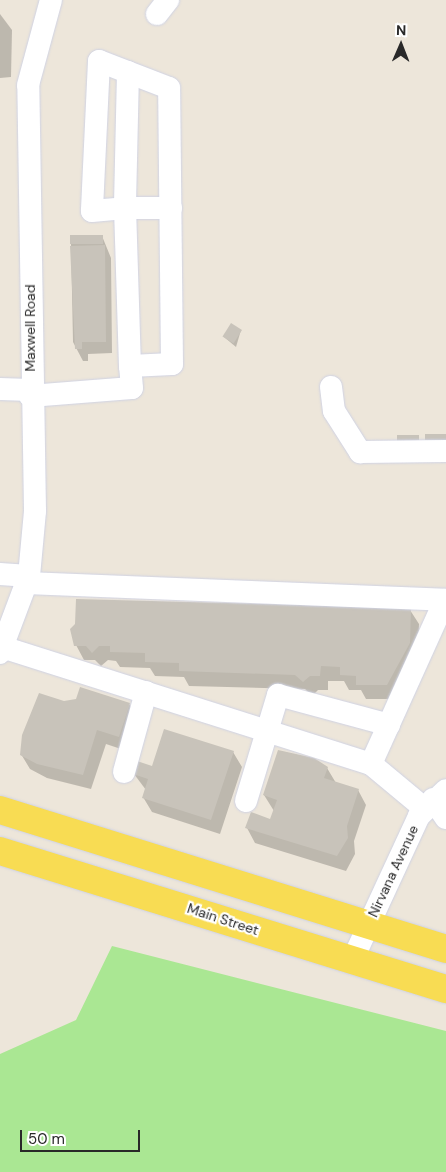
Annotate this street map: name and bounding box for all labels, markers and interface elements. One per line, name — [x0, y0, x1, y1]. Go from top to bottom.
north arrow — [376, 20, 426, 70]
text: N — [396, 21, 407, 39]
street label: Maxwell Road — [22, 284, 38, 372]
street label: Nirvana Avenue — [364, 822, 422, 920]
street label: Main Street — [185, 900, 261, 938]
scale bar — [22, 1120, 142, 1152]
text: 50 m — [28, 1129, 65, 1149]

